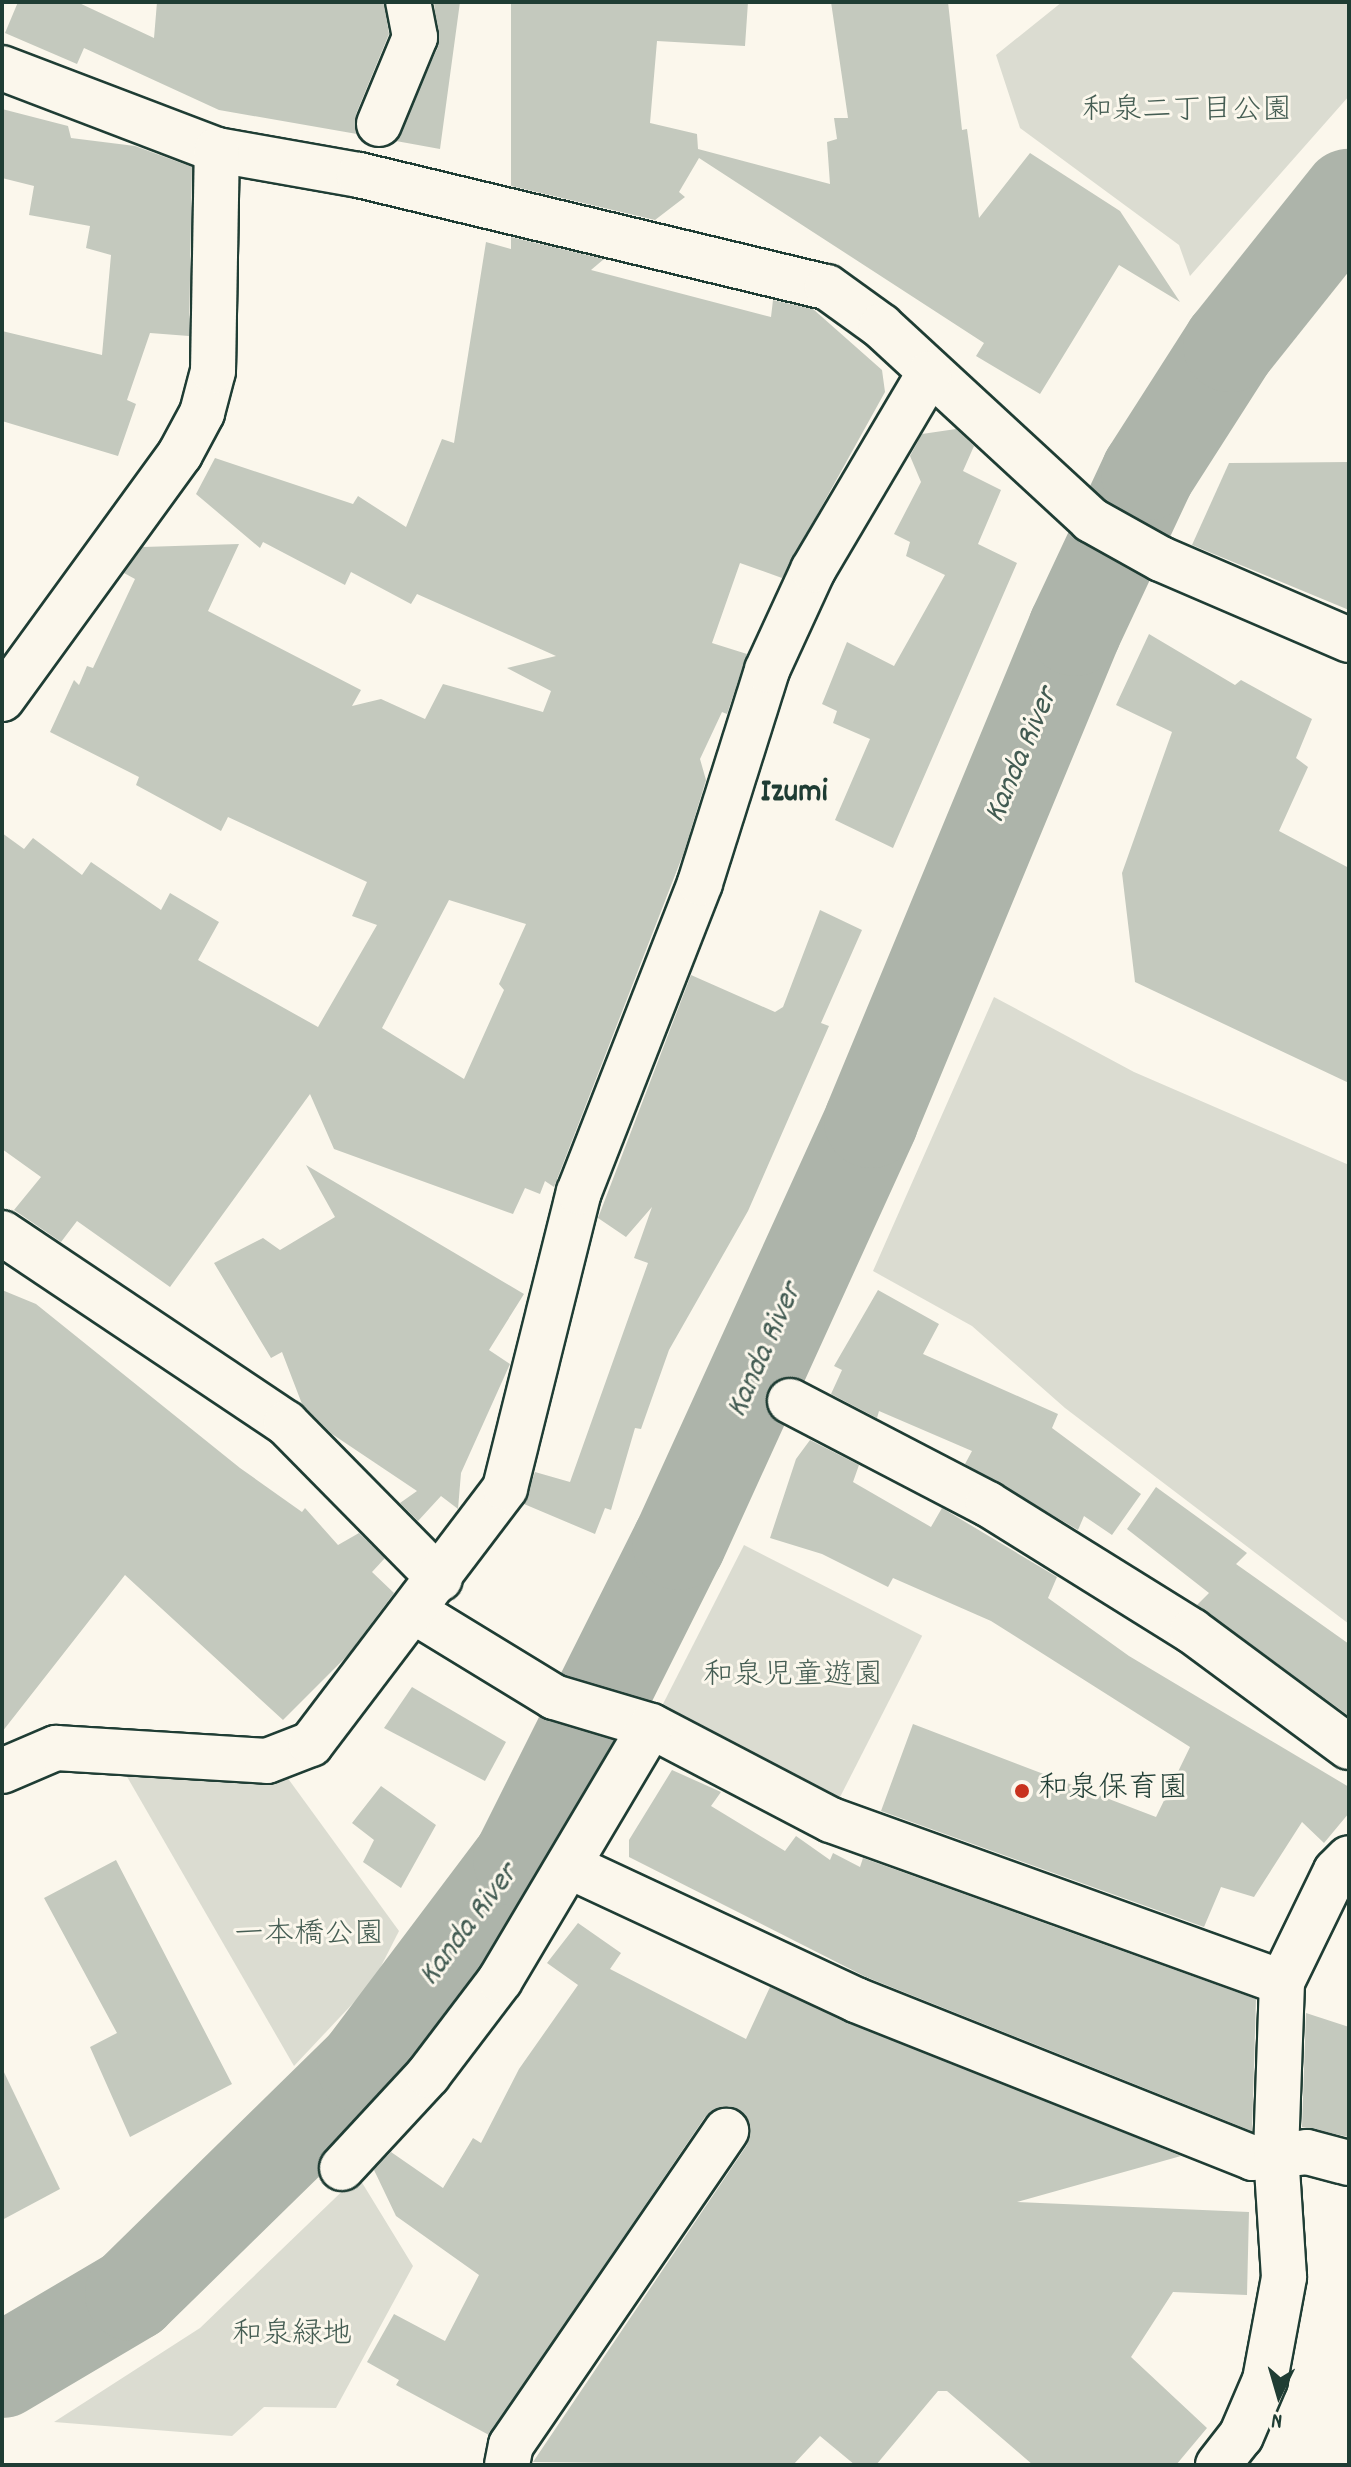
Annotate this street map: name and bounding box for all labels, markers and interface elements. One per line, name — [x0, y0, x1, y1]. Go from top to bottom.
park label: 和泉二丁目公園 — [1082, 95, 1292, 131]
water label: Kanda River — [977, 683, 1069, 829]
district label: Izumi — [760, 774, 828, 814]
water label: Kanda River — [719, 1278, 813, 1424]
park label: 和泉児童遊園 — [703, 1660, 883, 1696]
place label: 和泉保育園 — [1038, 1773, 1188, 1809]
marker: 和泉保育園 — [1013, 1782, 1031, 1800]
water label: Kanda River — [412, 1857, 528, 1995]
park label: 一本橋公園 — [234, 1919, 384, 1955]
park label: 和泉緑地 — [232, 2319, 352, 2355]
north arrow — [1239, 2355, 1319, 2435]
text: N — [1270, 2403, 1284, 2435]

